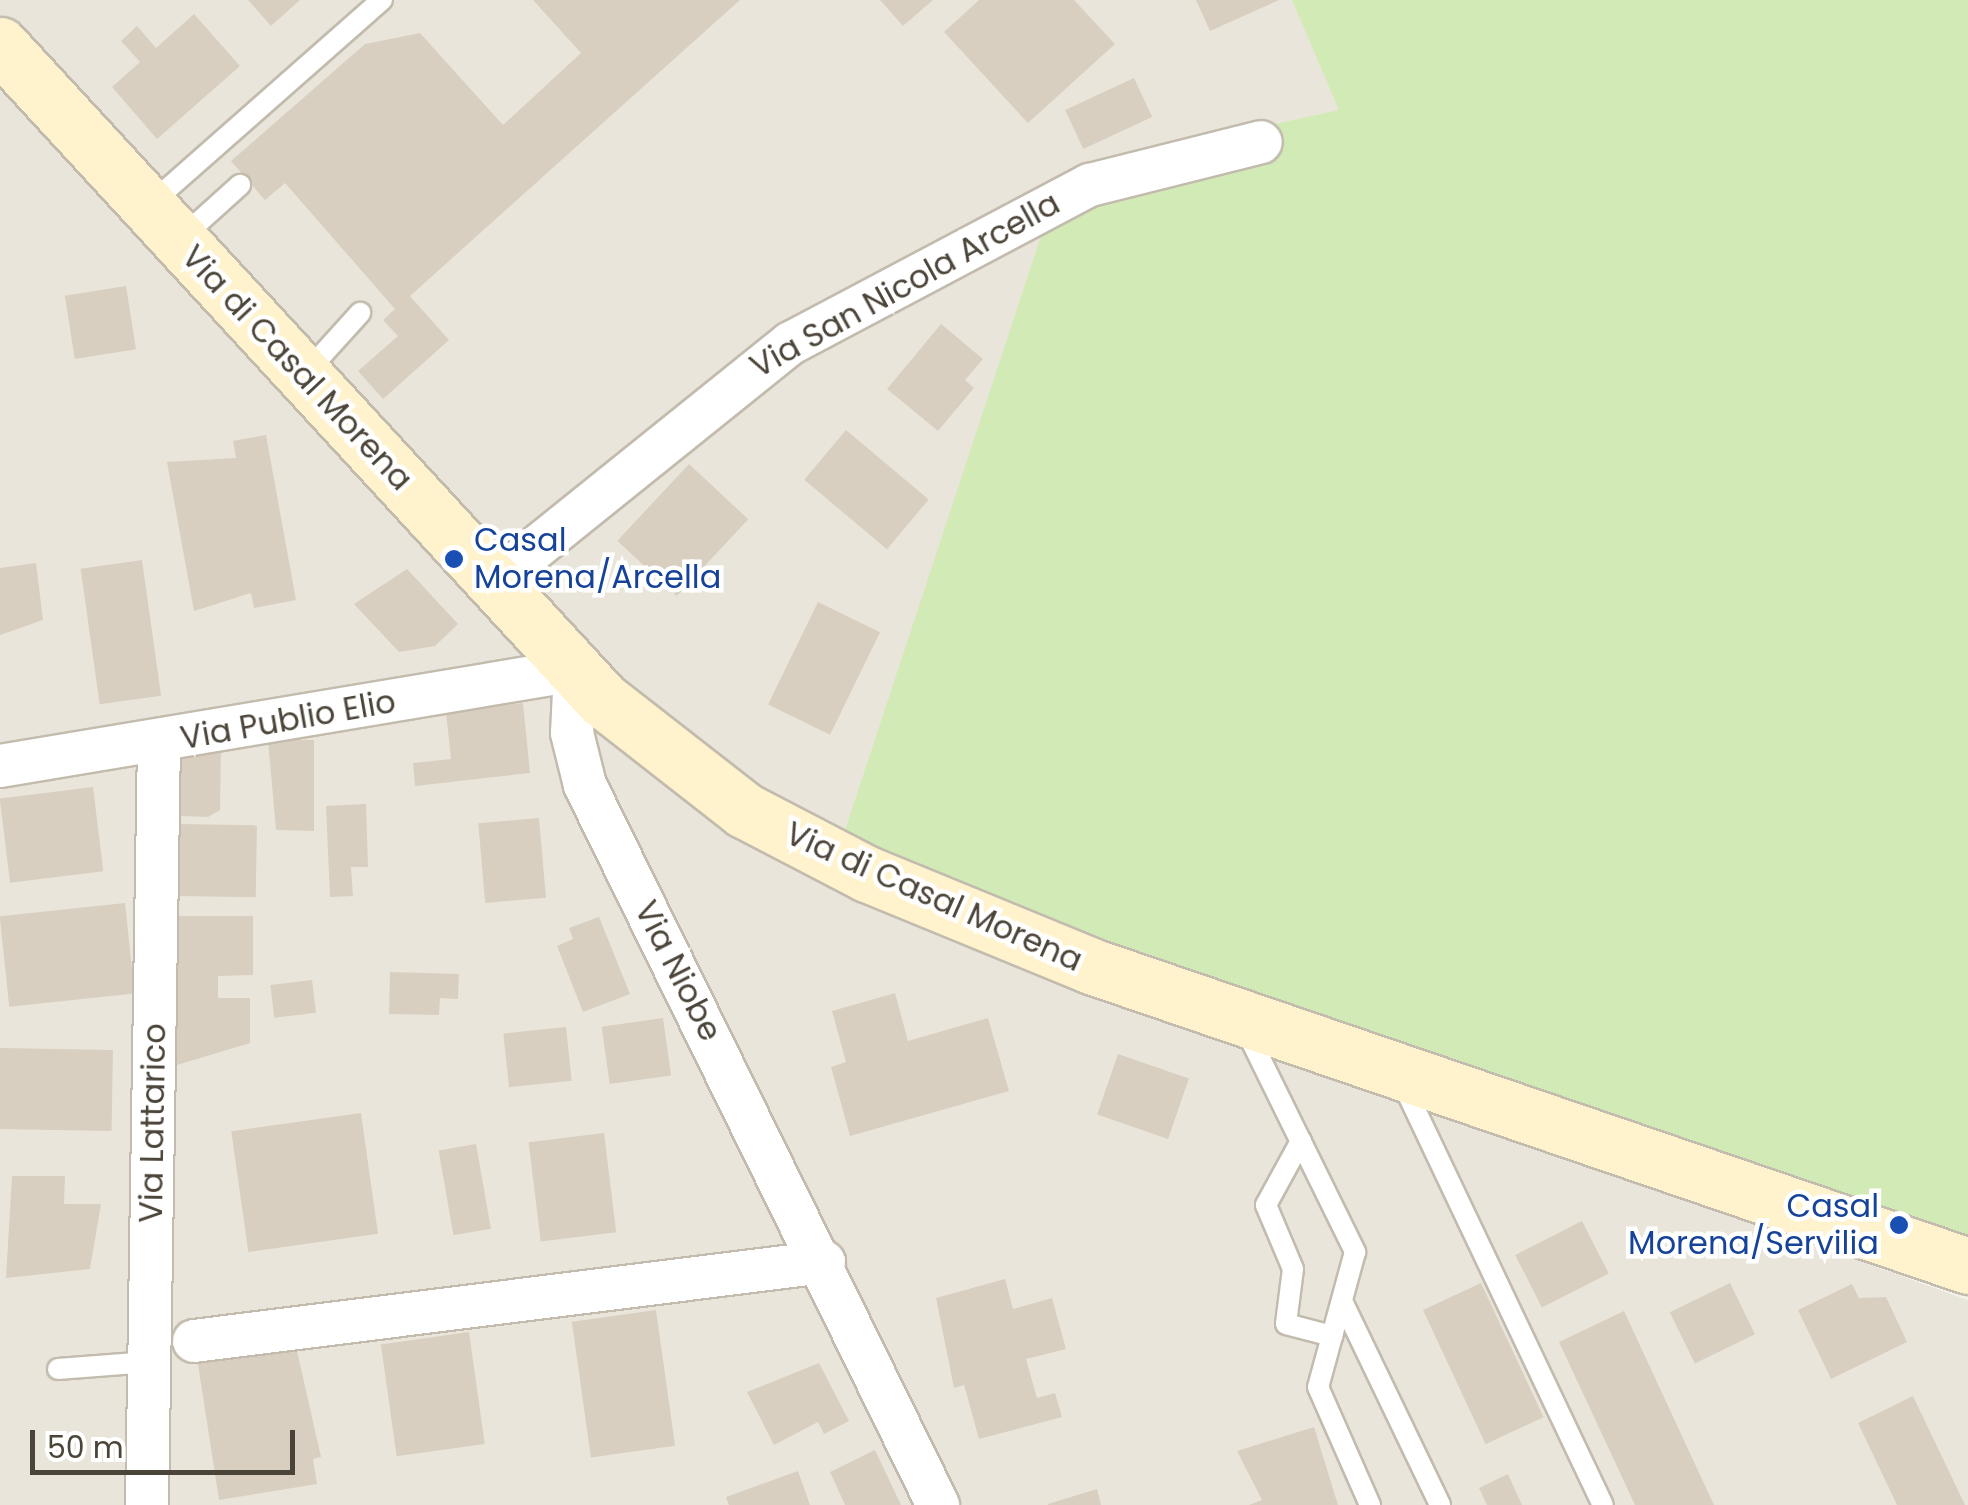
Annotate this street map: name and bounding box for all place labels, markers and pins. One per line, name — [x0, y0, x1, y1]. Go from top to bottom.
place label: Casal Morena/Arcella — [474, 522, 721, 597]
marker: Casal Morena/Arcella — [443, 548, 465, 570]
place label: Casal Morena/Servilia — [1628, 1188, 1879, 1263]
marker: Casal Morena/Servilia — [1888, 1214, 1910, 1236]

